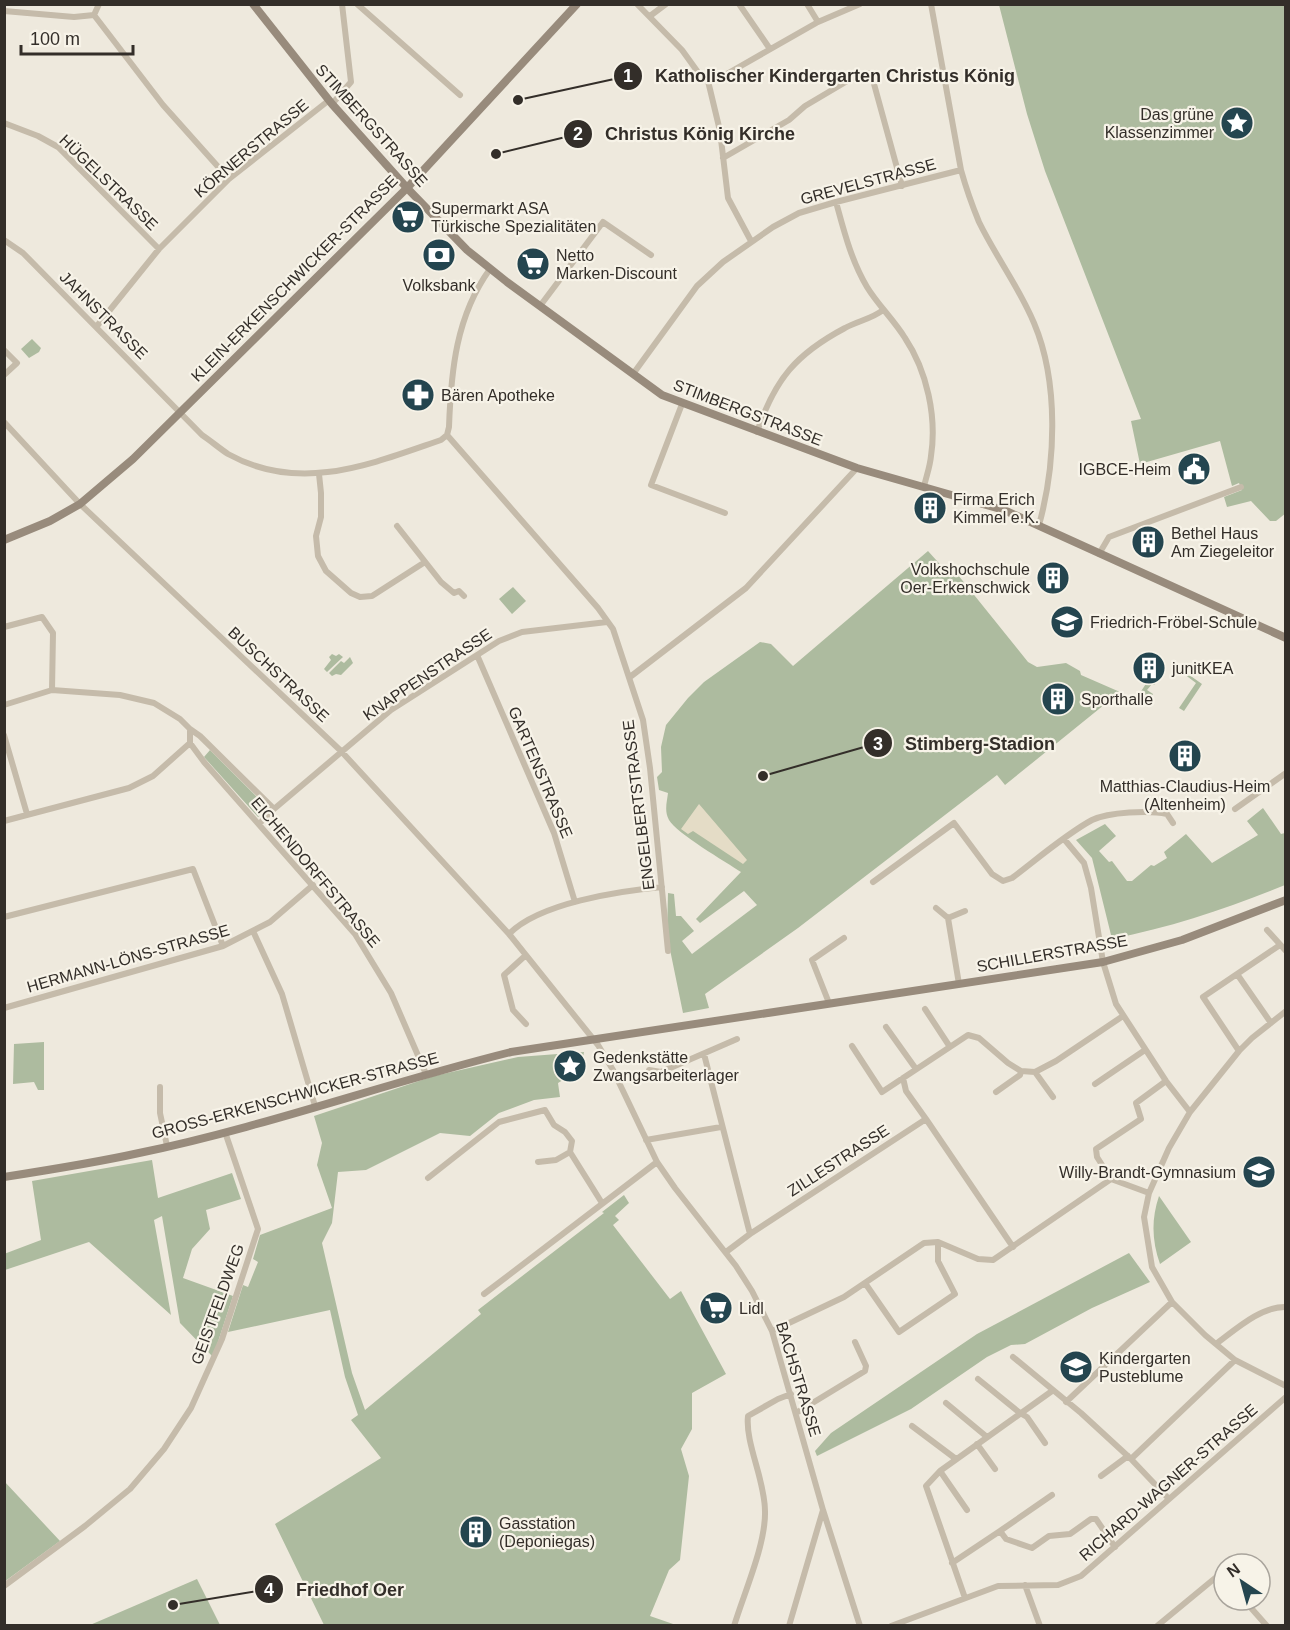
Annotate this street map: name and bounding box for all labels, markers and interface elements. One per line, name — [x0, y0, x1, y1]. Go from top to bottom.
scale bar — [21, 18, 134, 56]
text: 100 m — [30, 29, 80, 49]
callout: Katholischer Kindergarten Christus König — [613, 58, 1027, 94]
street label: STIMBERGSTRASSE — [312, 61, 431, 190]
text: 1 — [623, 66, 633, 86]
text: Katholischer Kindergarten Christus König — [655, 66, 1015, 86]
street label: KÖRNERSTRASSE — [191, 96, 312, 201]
place icon: Das grüne Klassenzimmer — [1219, 105, 1255, 141]
place label: Das grüne Klassenzimmer — [1105, 106, 1215, 141]
callout: Christus König Kirche — [563, 116, 807, 152]
text: 2 — [573, 124, 583, 144]
text: Christus König Kirche — [605, 124, 795, 144]
street label: HÜGELSTRASSE — [56, 131, 161, 234]
street label: GREVELSTRASSE — [799, 155, 938, 208]
street label: KLEIN-ERKENSCHWICKER-STRASSE — [188, 172, 401, 385]
supermarket icon: Supermarkt ASA Türkische Spezialitäten — [390, 199, 426, 235]
place label: Supermarkt ASA Türkische Spezialitäten — [431, 200, 596, 235]
bank icon: Volksbank — [421, 237, 457, 273]
supermarket icon: Netto Marken-Discount — [515, 246, 551, 282]
place label: Netto Marken-Discount — [556, 247, 677, 282]
street label: JAHNSTRASSE — [56, 268, 151, 363]
place label: Volksbank — [403, 277, 476, 294]
street label: STIMBERGSTRASSE — [671, 376, 825, 449]
pharmacy icon: Bären Apotheke — [400, 377, 436, 413]
place label: Bären Apotheke — [441, 387, 555, 404]
public building icon: IGBCE-Heim — [1176, 451, 1212, 487]
place label: IGBCE-Heim — [1079, 461, 1171, 478]
building icon: Firma Erich Kimmel e.K. — [912, 490, 948, 526]
place label: Firma Erich Kimmel e.K. — [953, 491, 1039, 526]
building icon: Bethel Haus Am Ziegeleitor — [1130, 524, 1166, 560]
place label: Bethel Haus Am Ziegeleitor — [1171, 525, 1275, 560]
building icon: Volkshochschule Oer-Erkenschwick — [1035, 560, 1071, 596]
place label: Volkshochschule Oer-Erkenschwick — [900, 561, 1031, 596]
school or university icon: Friedrich-Fröbel-Schule — [1049, 604, 1085, 640]
place label: Friedrich-Fröbel-Schule — [1090, 614, 1257, 631]
street label: BUSCHSTRASSE — [225, 624, 332, 725]
street label: KNAPPENSTRASSE — [360, 625, 495, 724]
building icon: junitKEA — [1131, 650, 1167, 686]
place label: junitKEA — [1171, 660, 1234, 677]
building icon: Sporthalle — [1040, 681, 1076, 717]
place label: Sporthalle — [1081, 691, 1153, 708]
street label: GARTENSTRASSE — [505, 704, 576, 840]
street label: ENGELBERTSTRASSE — [620, 719, 657, 891]
callout: Stimberg-Stadion — [863, 725, 1067, 761]
text: 3 — [873, 734, 883, 754]
text: Stimberg-Stadion — [905, 734, 1055, 754]
building icon: Matthias-Claudius-Heim (Altenheim) — [1167, 738, 1203, 774]
place label: Matthias-Claudius-Heim (Altenheim) — [1100, 778, 1270, 813]
street label: EICHENDORFFSTRASSE — [248, 794, 383, 951]
street label: HERMANN-LÖNS-STRASSE — [25, 921, 231, 996]
street label: SCHILLERSTRASSE — [975, 932, 1129, 975]
place icon: Gedenkstätte Zwangsarbeiterlager — [552, 1048, 588, 1084]
street label: GROSS-ERKENSCHWICKER-STRASSE — [150, 1049, 440, 1142]
place label: Gedenkstätte Zwangsarbeiterlager — [593, 1049, 740, 1084]
street label: ZILLESTRASSE — [784, 1121, 892, 1200]
school or university icon: Willy-Brandt-Gymnasium — [1241, 1154, 1277, 1190]
place label: Willy-Brandt-Gymnasium — [1059, 1164, 1236, 1181]
street label: GEISTFELDWEG — [188, 1242, 247, 1367]
supermarket icon: Lidl — [698, 1290, 734, 1326]
place label: Lidl — [739, 1300, 764, 1317]
street label: BACHSTRASSE — [773, 1320, 824, 1439]
school or university icon: Kindergarten Pusteblume — [1058, 1349, 1094, 1385]
place label: Kindergarten Pusteblume — [1099, 1350, 1191, 1385]
street label: RICHARD-WAGNER-STRASSE — [1076, 1401, 1261, 1564]
building icon: Gasstation (Deponiegas) — [458, 1514, 494, 1550]
place label: Gasstation (Deponiegas) — [499, 1515, 595, 1550]
north arrow — [1212, 1552, 1272, 1612]
text: N — [1224, 1560, 1243, 1581]
callout: Friedhof Oer — [254, 1571, 416, 1607]
text: 4 — [264, 1580, 274, 1600]
text: Friedhof Oer — [296, 1580, 404, 1600]

